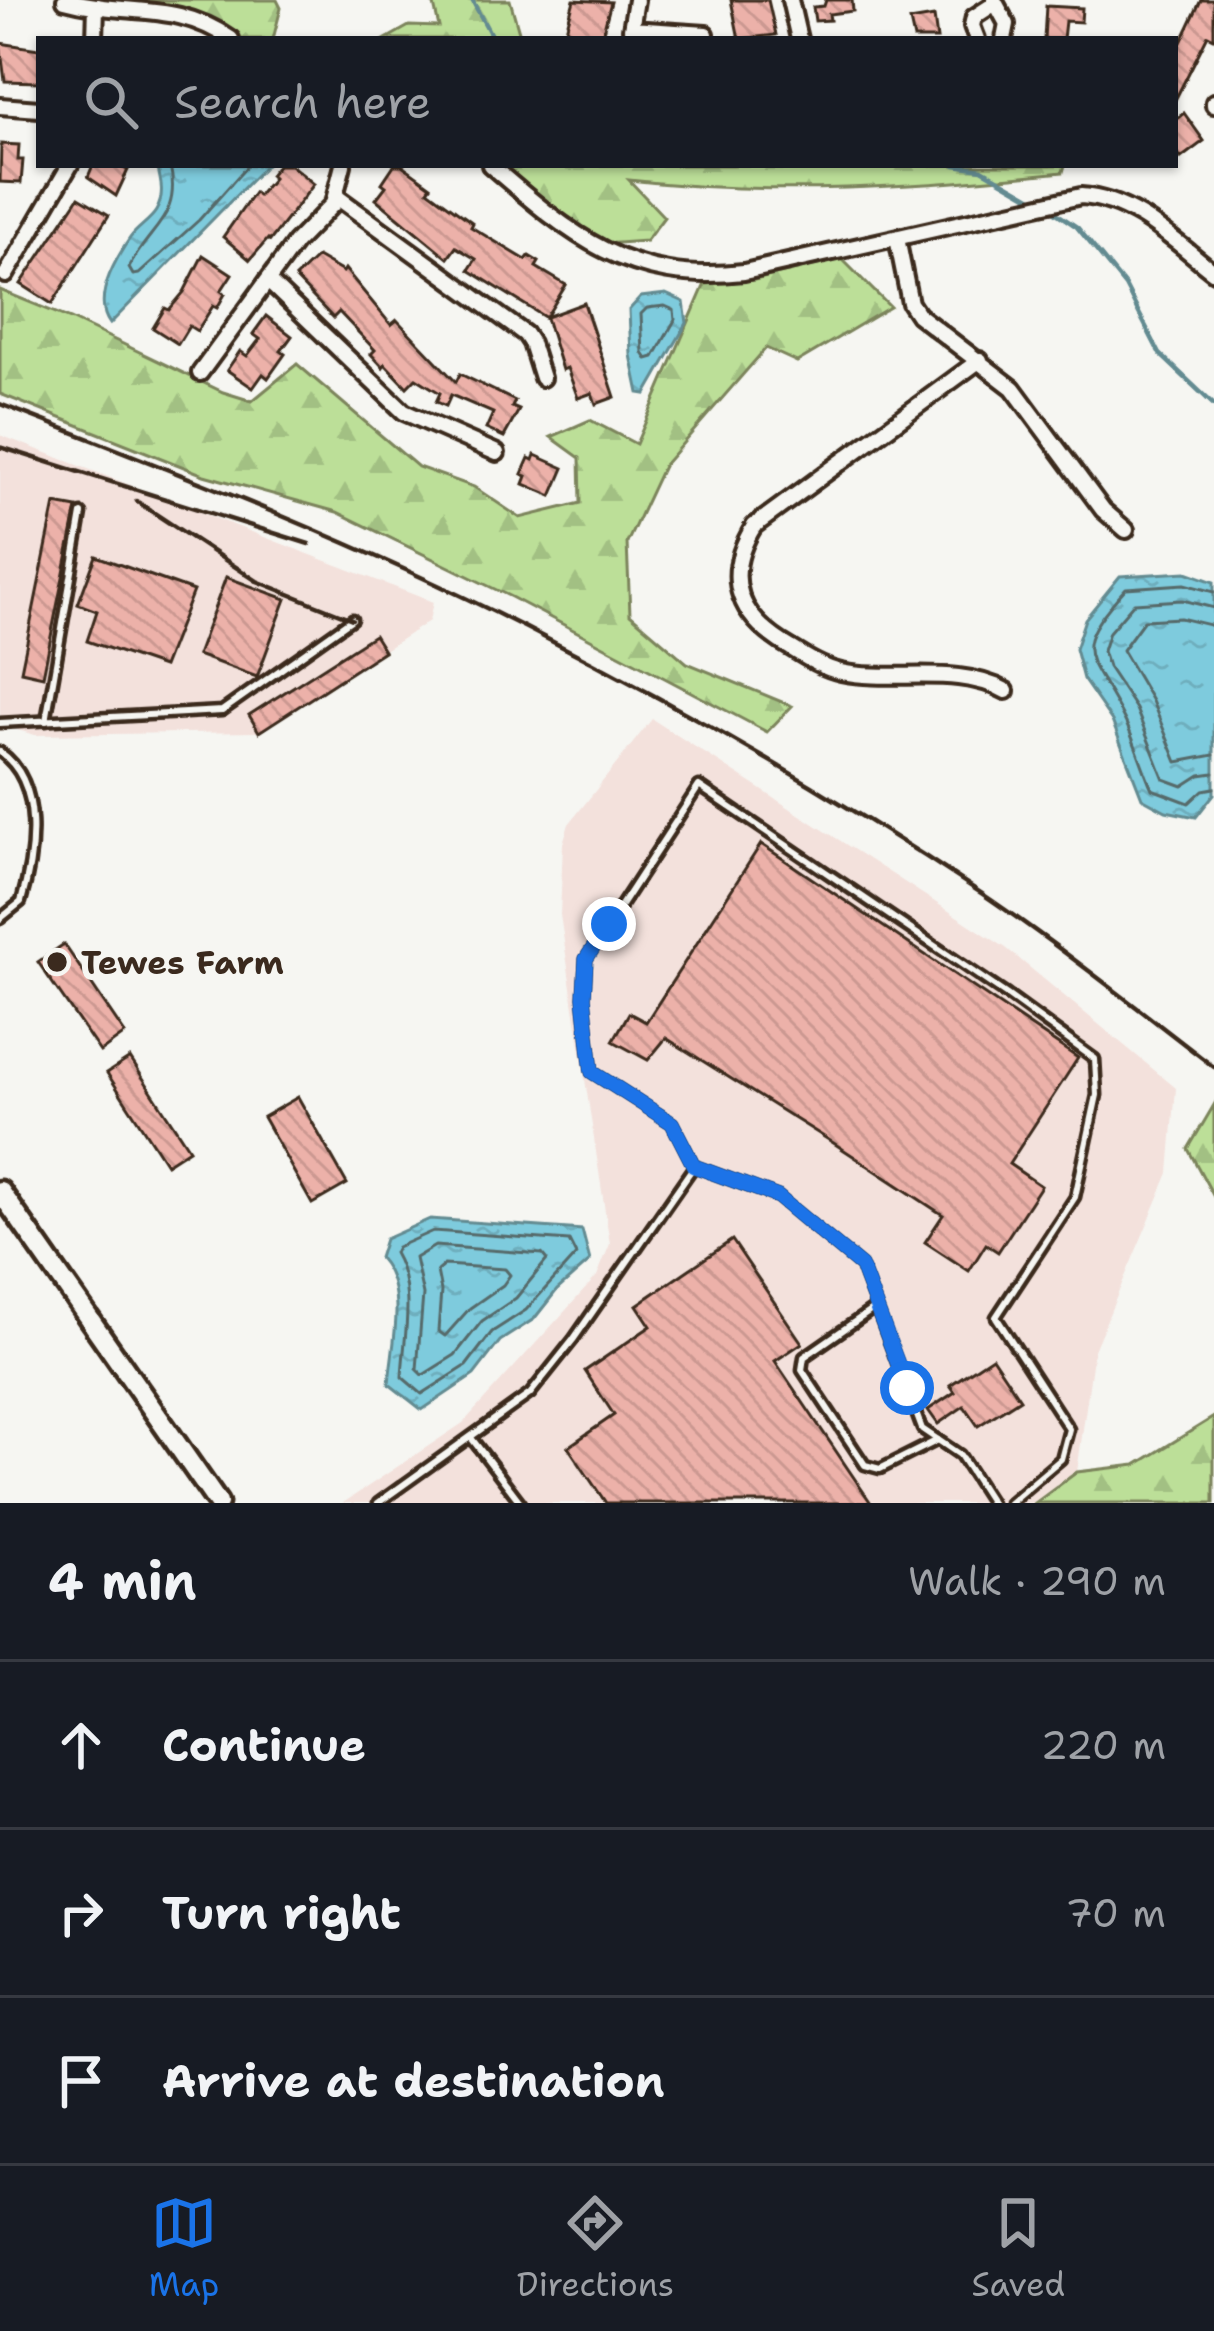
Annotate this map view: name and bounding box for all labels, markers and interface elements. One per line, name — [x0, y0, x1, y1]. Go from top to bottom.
search box — [36, 36, 1178, 168]
icon: search — [78, 69, 144, 135]
text: Search here — [174, 72, 431, 132]
route end — [582, 897, 636, 951]
place label: Tewes Farm — [81, 940, 284, 985]
marker: Tewes Farm — [44, 949, 70, 975]
route start — [880, 1361, 934, 1415]
text: 4 min — [48, 1547, 197, 1615]
text: Walk · 290 m — [908, 1555, 1166, 1607]
icon: ahead — [48, 1712, 114, 1778]
text: Continue — [162, 1715, 366, 1775]
text: 220 m — [1040, 1719, 1166, 1771]
icon: right — [48, 1880, 114, 1946]
text: Turn right — [162, 1883, 401, 1943]
text: 70 m — [1065, 1887, 1166, 1939]
icon: arrive — [48, 2048, 114, 2114]
text: Arrive at destination — [162, 2051, 665, 2111]
tab: Map — [149, 2190, 219, 2307]
tab: Directions — [517, 2190, 674, 2307]
tab: Saved — [972, 2190, 1065, 2307]

